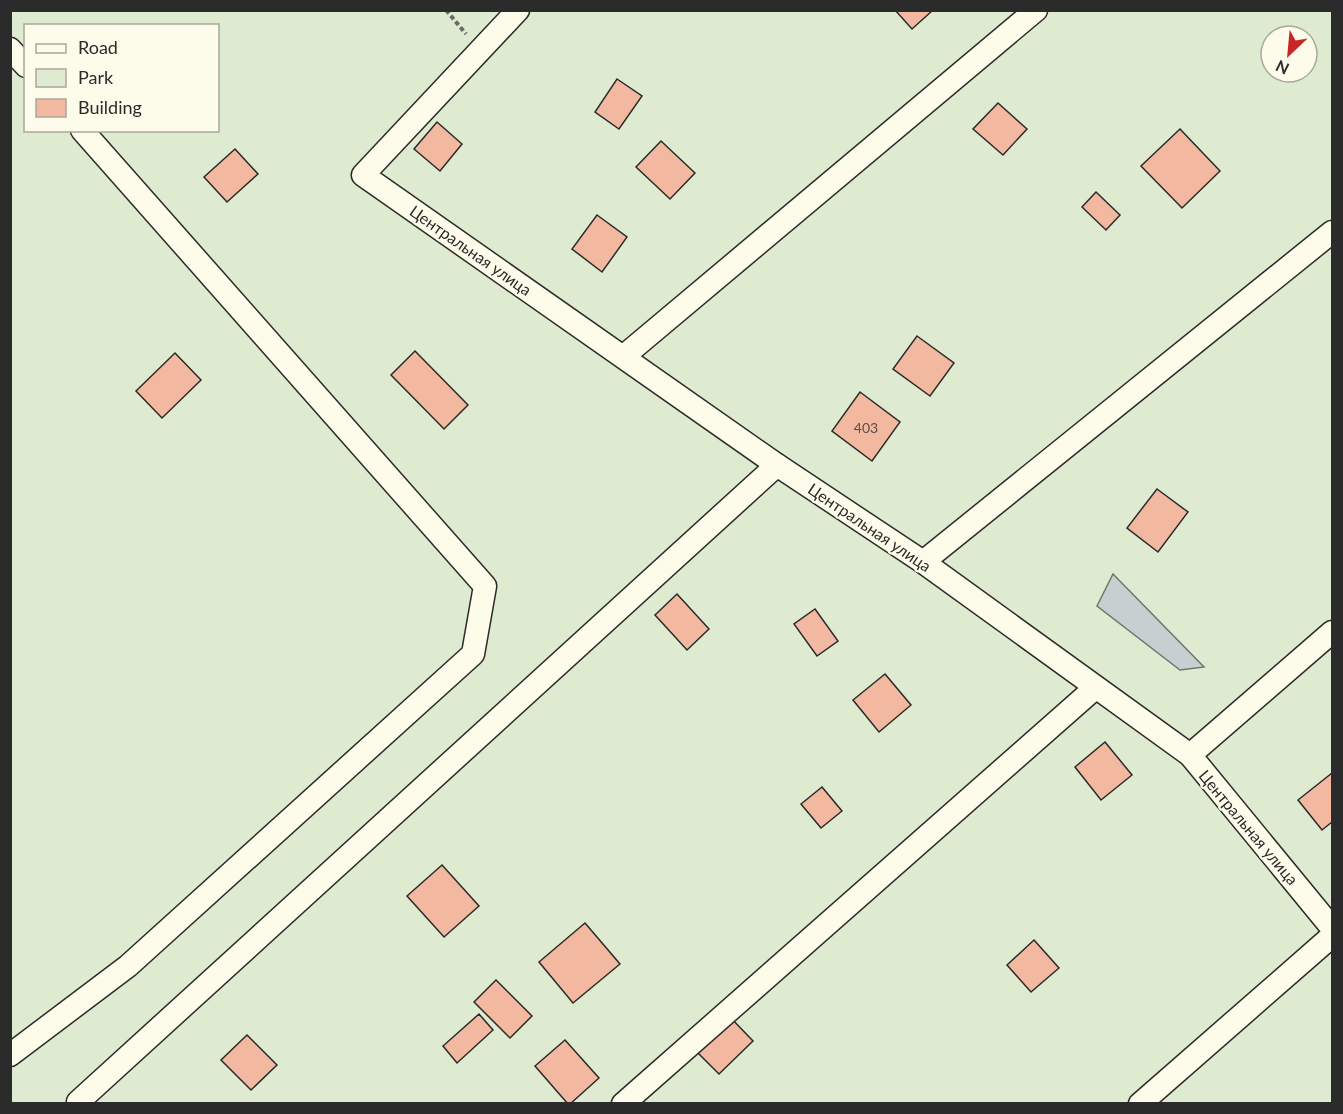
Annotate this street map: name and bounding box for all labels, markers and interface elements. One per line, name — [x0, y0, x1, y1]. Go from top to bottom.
legend — [24, 24, 219, 132]
north arrow — [1259, 24, 1319, 84]
text: Road — [78, 36, 118, 58]
text: N — [1273, 57, 1292, 79]
text: Park — [78, 66, 114, 88]
text: Building — [78, 96, 142, 118]
street label: Центральная улица — [407, 201, 535, 299]
house number: 403 — [854, 419, 878, 436]
street label: Центральная улица — [805, 479, 935, 575]
street label: Центральная улица — [1195, 766, 1303, 888]

